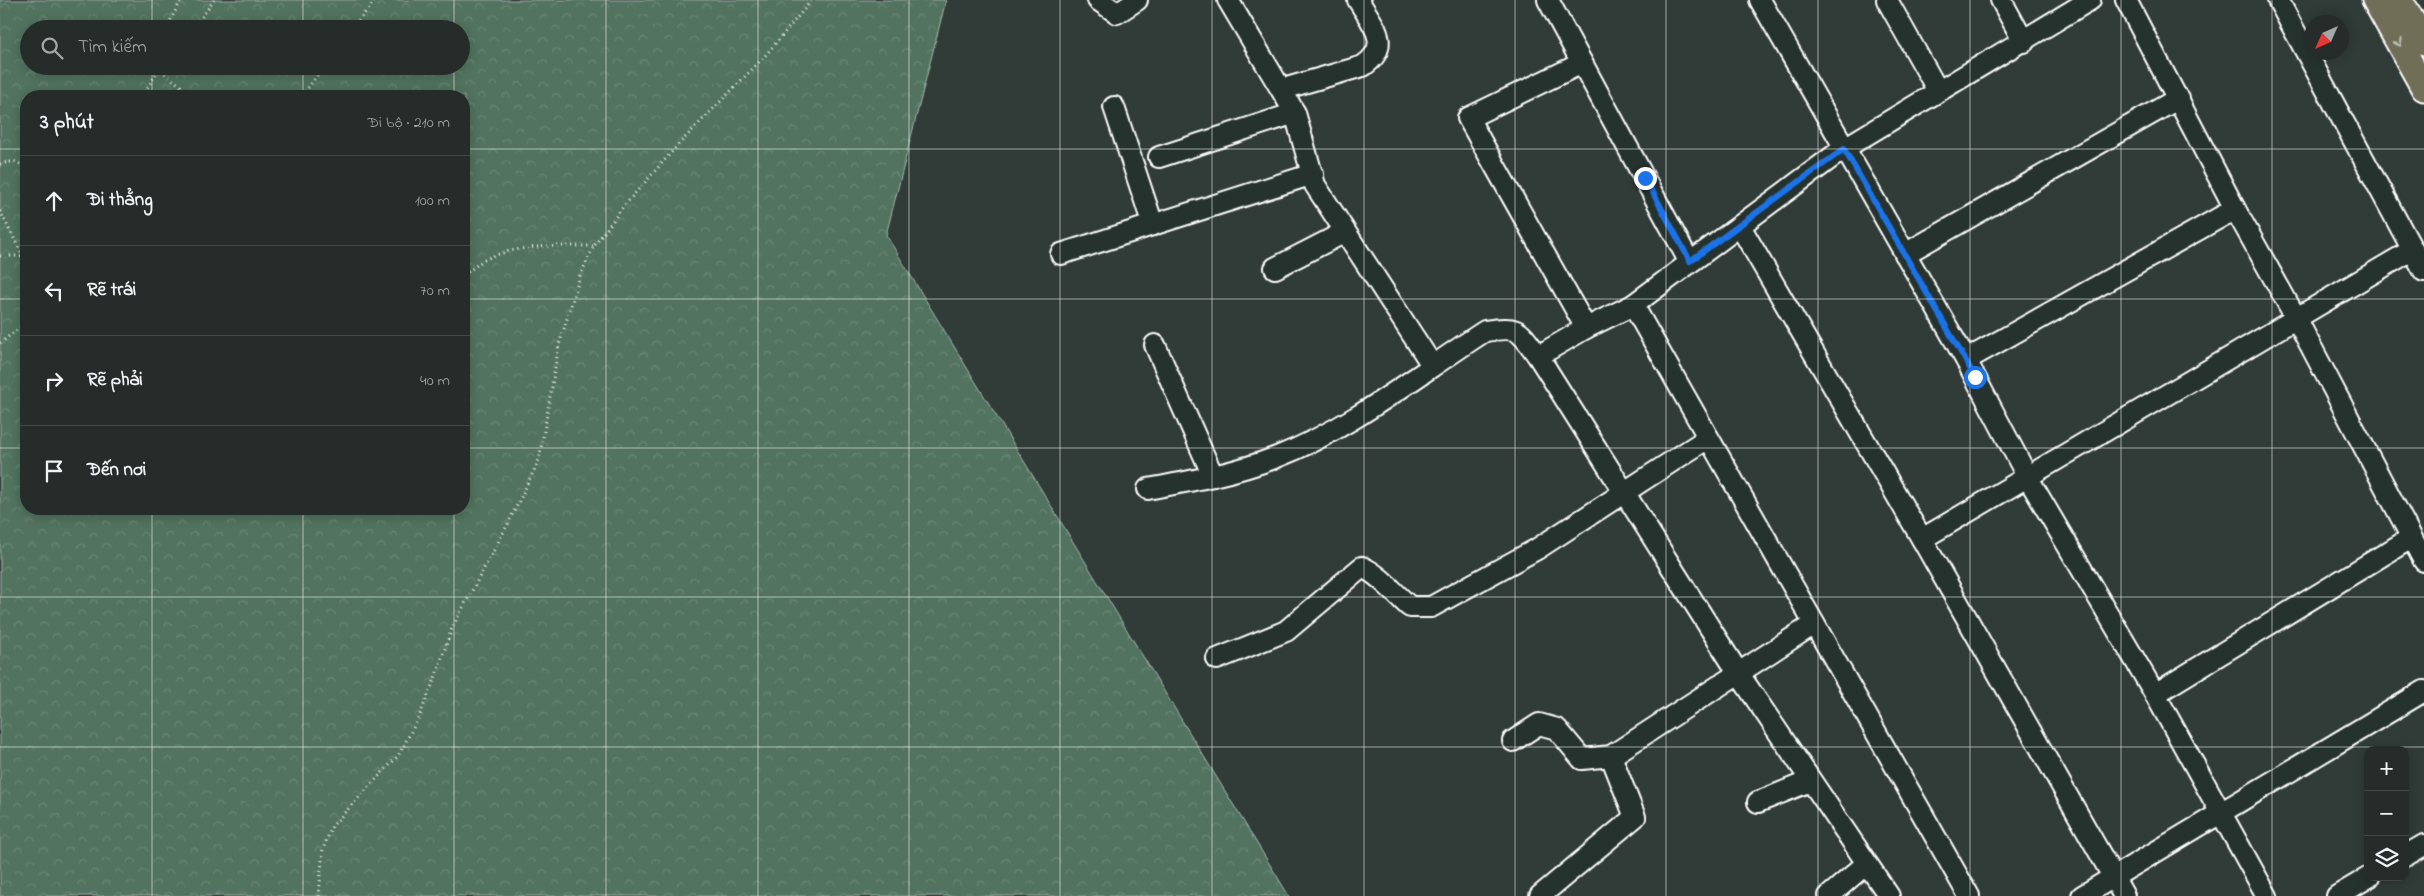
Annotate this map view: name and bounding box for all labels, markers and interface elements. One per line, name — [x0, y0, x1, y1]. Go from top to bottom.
north arrow — [2304, 15, 2349, 60]
search box — [20, 20, 470, 75]
icon: search — [38, 34, 66, 62]
text: Tìm kiếm — [78, 34, 147, 61]
one-way arrow — [2393, 37, 2403, 46]
text: 3 phút — [40, 108, 94, 138]
text: Đi bộ · 210 m — [367, 111, 450, 135]
route end — [1634, 167, 1657, 190]
icon: ahead — [40, 187, 68, 215]
text: Đi thẳng — [87, 187, 153, 214]
text: 100 m — [415, 189, 450, 213]
icon: left — [40, 277, 68, 305]
text: Rẽ trái — [87, 277, 136, 304]
text: 70 m — [420, 279, 450, 303]
route start — [1964, 366, 1987, 389]
icon: right — [40, 367, 68, 395]
text: Rẽ phải — [87, 367, 143, 394]
text: 40 m — [420, 369, 450, 393]
icon: arrive — [40, 457, 68, 485]
text: Đến nơi — [87, 457, 146, 484]
map controls — [2364, 746, 2409, 881]
button: + — [2364, 746, 2409, 791]
button: − — [2364, 791, 2409, 836]
button: layers — [2364, 836, 2409, 881]

